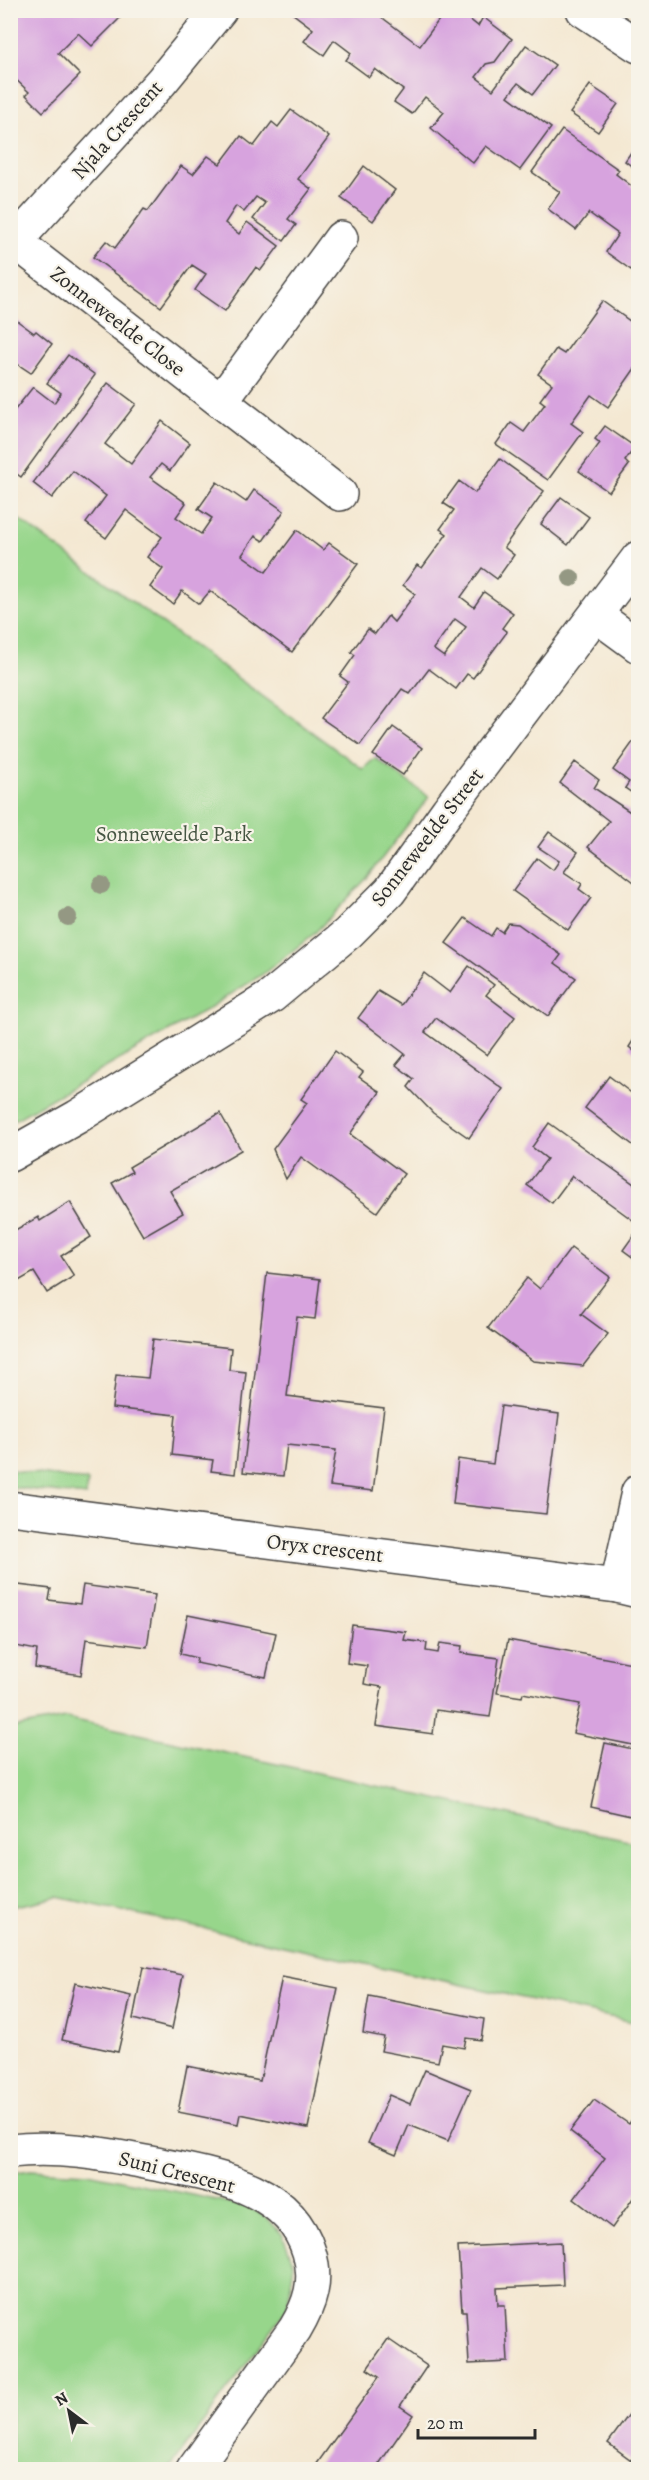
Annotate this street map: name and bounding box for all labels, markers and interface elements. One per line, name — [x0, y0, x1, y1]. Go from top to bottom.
street label: Njala Crescent — [65, 74, 169, 185]
street label: Zonneweelde Close — [45, 259, 191, 383]
street label: Sonneweelde Street — [364, 762, 490, 912]
park label: Sonneweelde Park — [96, 820, 253, 848]
street label: Oryx crescent — [265, 1527, 385, 1569]
street label: Suni Crescent — [116, 2144, 238, 2200]
north arrow — [39, 2381, 99, 2441]
text: N — [51, 2387, 73, 2412]
scale bar — [418, 2402, 535, 2440]
text: 20 m — [427, 2411, 464, 2435]

